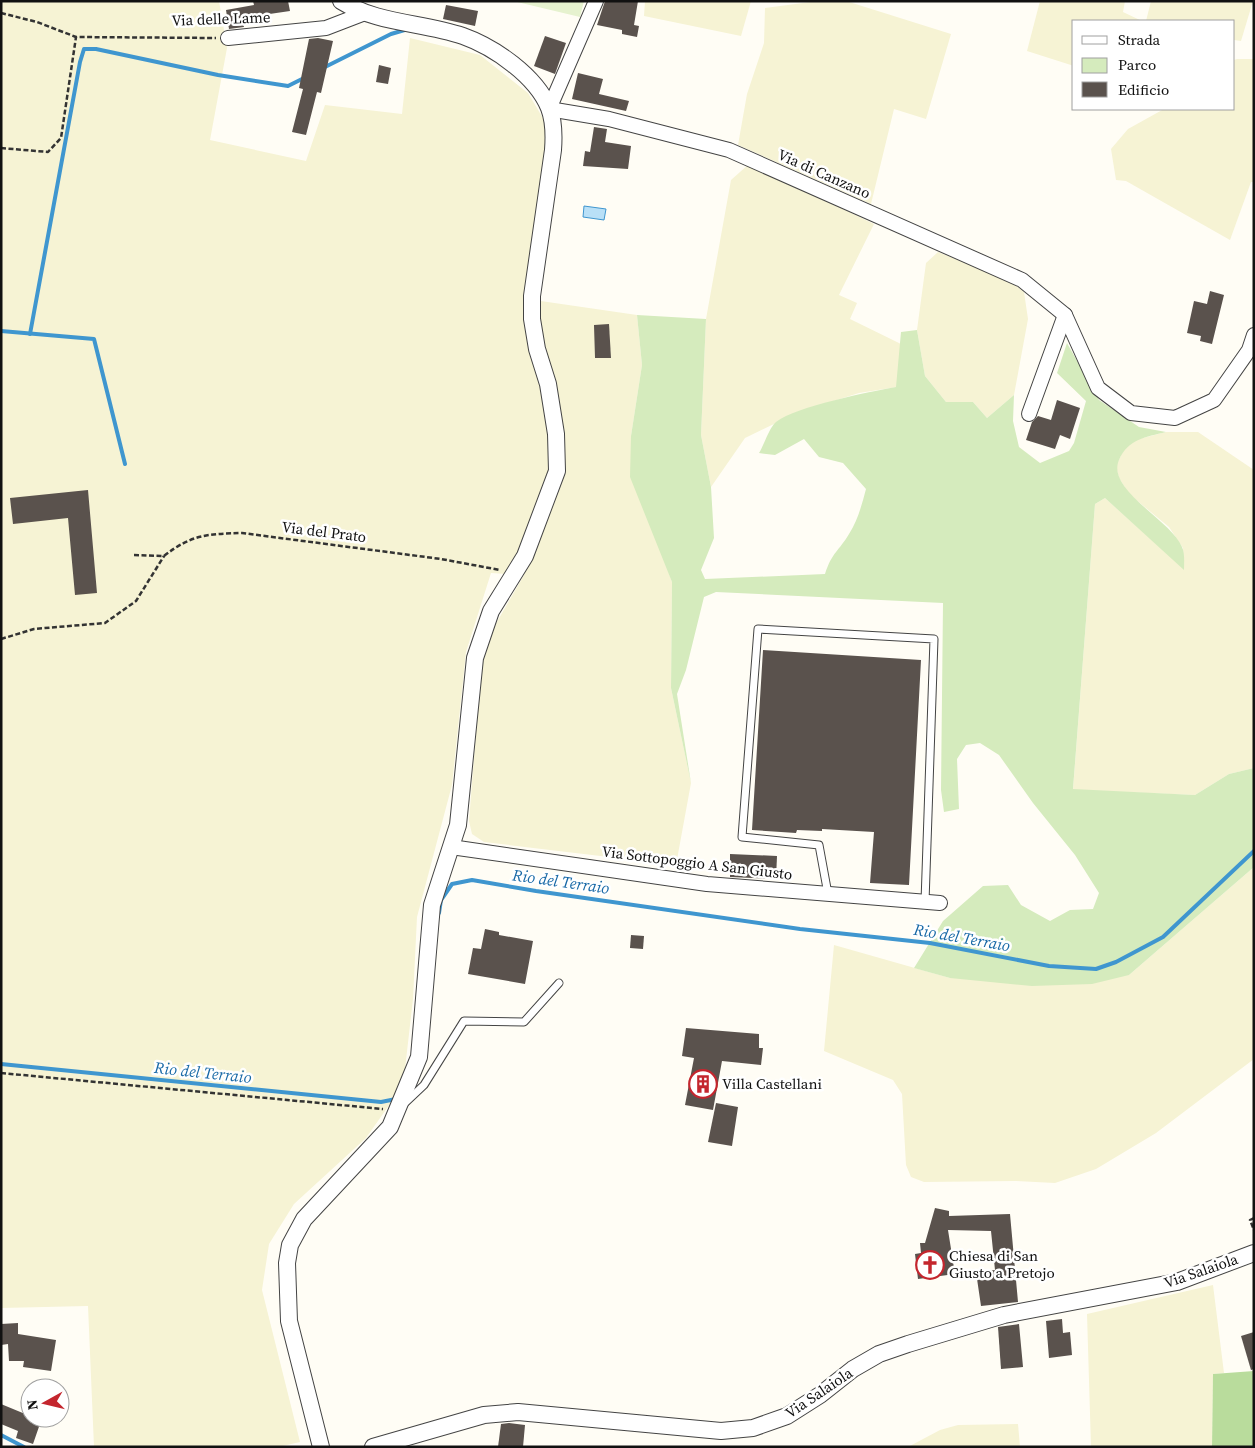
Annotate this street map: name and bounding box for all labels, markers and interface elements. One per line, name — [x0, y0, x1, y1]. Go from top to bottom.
street label: Via delle Lame — [171, 6, 271, 31]
legend — [1072, 20, 1235, 110]
text: Strada — [1118, 29, 1161, 50]
text: Parco — [1118, 54, 1156, 75]
text: Edificio — [1118, 79, 1169, 100]
street label: Via di Canzano — [774, 144, 874, 203]
street label: Via del Prato — [281, 516, 367, 547]
street label: Via Sottopoggio A San Giusto — [601, 840, 794, 885]
water label: Rio del Terraio — [510, 863, 611, 899]
water label: Rio del Terraio — [911, 918, 1012, 956]
water label: Rio del Terraio — [152, 1056, 253, 1088]
building icon: Villa Castellani — [688, 1069, 718, 1099]
place label: Villa Castellani — [722, 1073, 822, 1094]
place label: Chiesa di San Giusto a Pretojo — [949, 1245, 1055, 1283]
street label: Via Salaiola — [1161, 1248, 1241, 1293]
church icon: Chiesa di San Giusto a Pretojo — [915, 1250, 945, 1280]
street label: Via Salaiola — [781, 1362, 857, 1423]
north arrow — [20, 1378, 70, 1428]
text: N — [22, 1398, 43, 1411]

